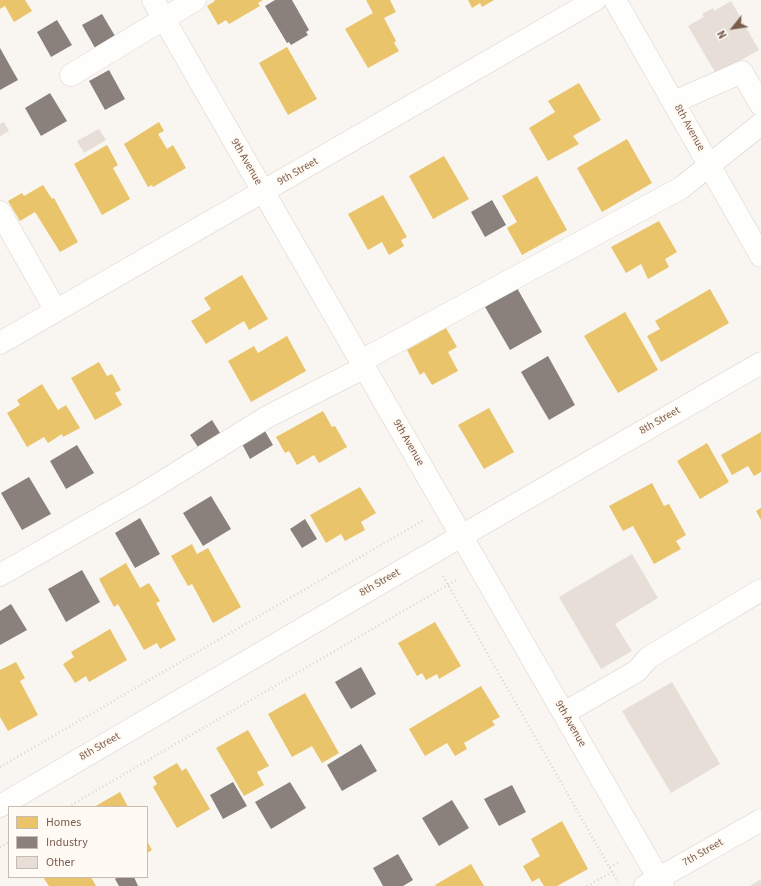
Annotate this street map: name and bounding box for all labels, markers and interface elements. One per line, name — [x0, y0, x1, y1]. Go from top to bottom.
north arrow — [713, 8, 753, 48]
text: N — [714, 27, 731, 41]
street label: 8th Avenue — [671, 102, 707, 154]
street label: 9th Avenue — [227, 136, 265, 188]
street label: 9th Street — [275, 155, 321, 189]
street label: 8th Street — [637, 404, 683, 438]
street label: 9th Avenue — [389, 417, 427, 469]
street label: 8th Street — [357, 566, 403, 600]
street label: 9th Avenue — [551, 698, 589, 750]
street label: 8th Street — [77, 730, 123, 764]
legend — [8, 806, 148, 878]
text: Homes — [46, 814, 81, 831]
text: Industry — [46, 834, 88, 851]
street label: 7th Street — [680, 836, 726, 870]
text: Other — [46, 854, 75, 871]

